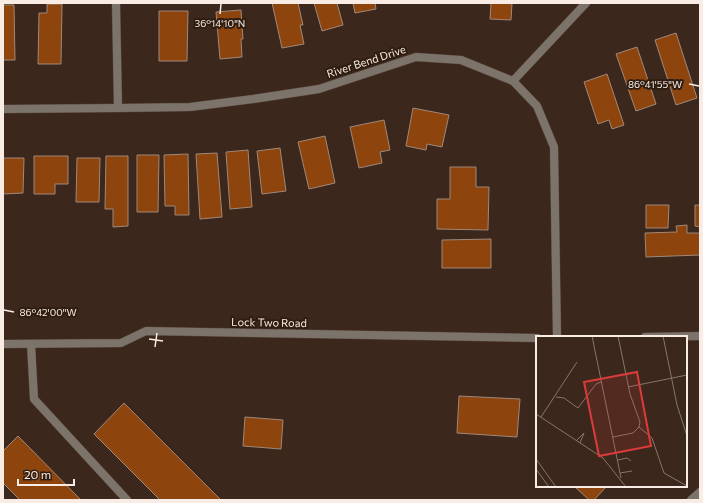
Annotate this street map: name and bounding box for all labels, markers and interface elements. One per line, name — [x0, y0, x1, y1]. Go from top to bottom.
text: 36°14'10"N — [195, 17, 245, 29]
street label: River Bend Drive — [325, 42, 407, 80]
text: 86°41'55"W — [628, 78, 682, 90]
text: 86°42'00"W — [19, 306, 77, 318]
street label: Lock Two Road — [231, 315, 307, 329]
inset map — [536, 336, 687, 487]
scale bar — [18, 461, 74, 487]
text: 20 m — [24, 467, 51, 481]

